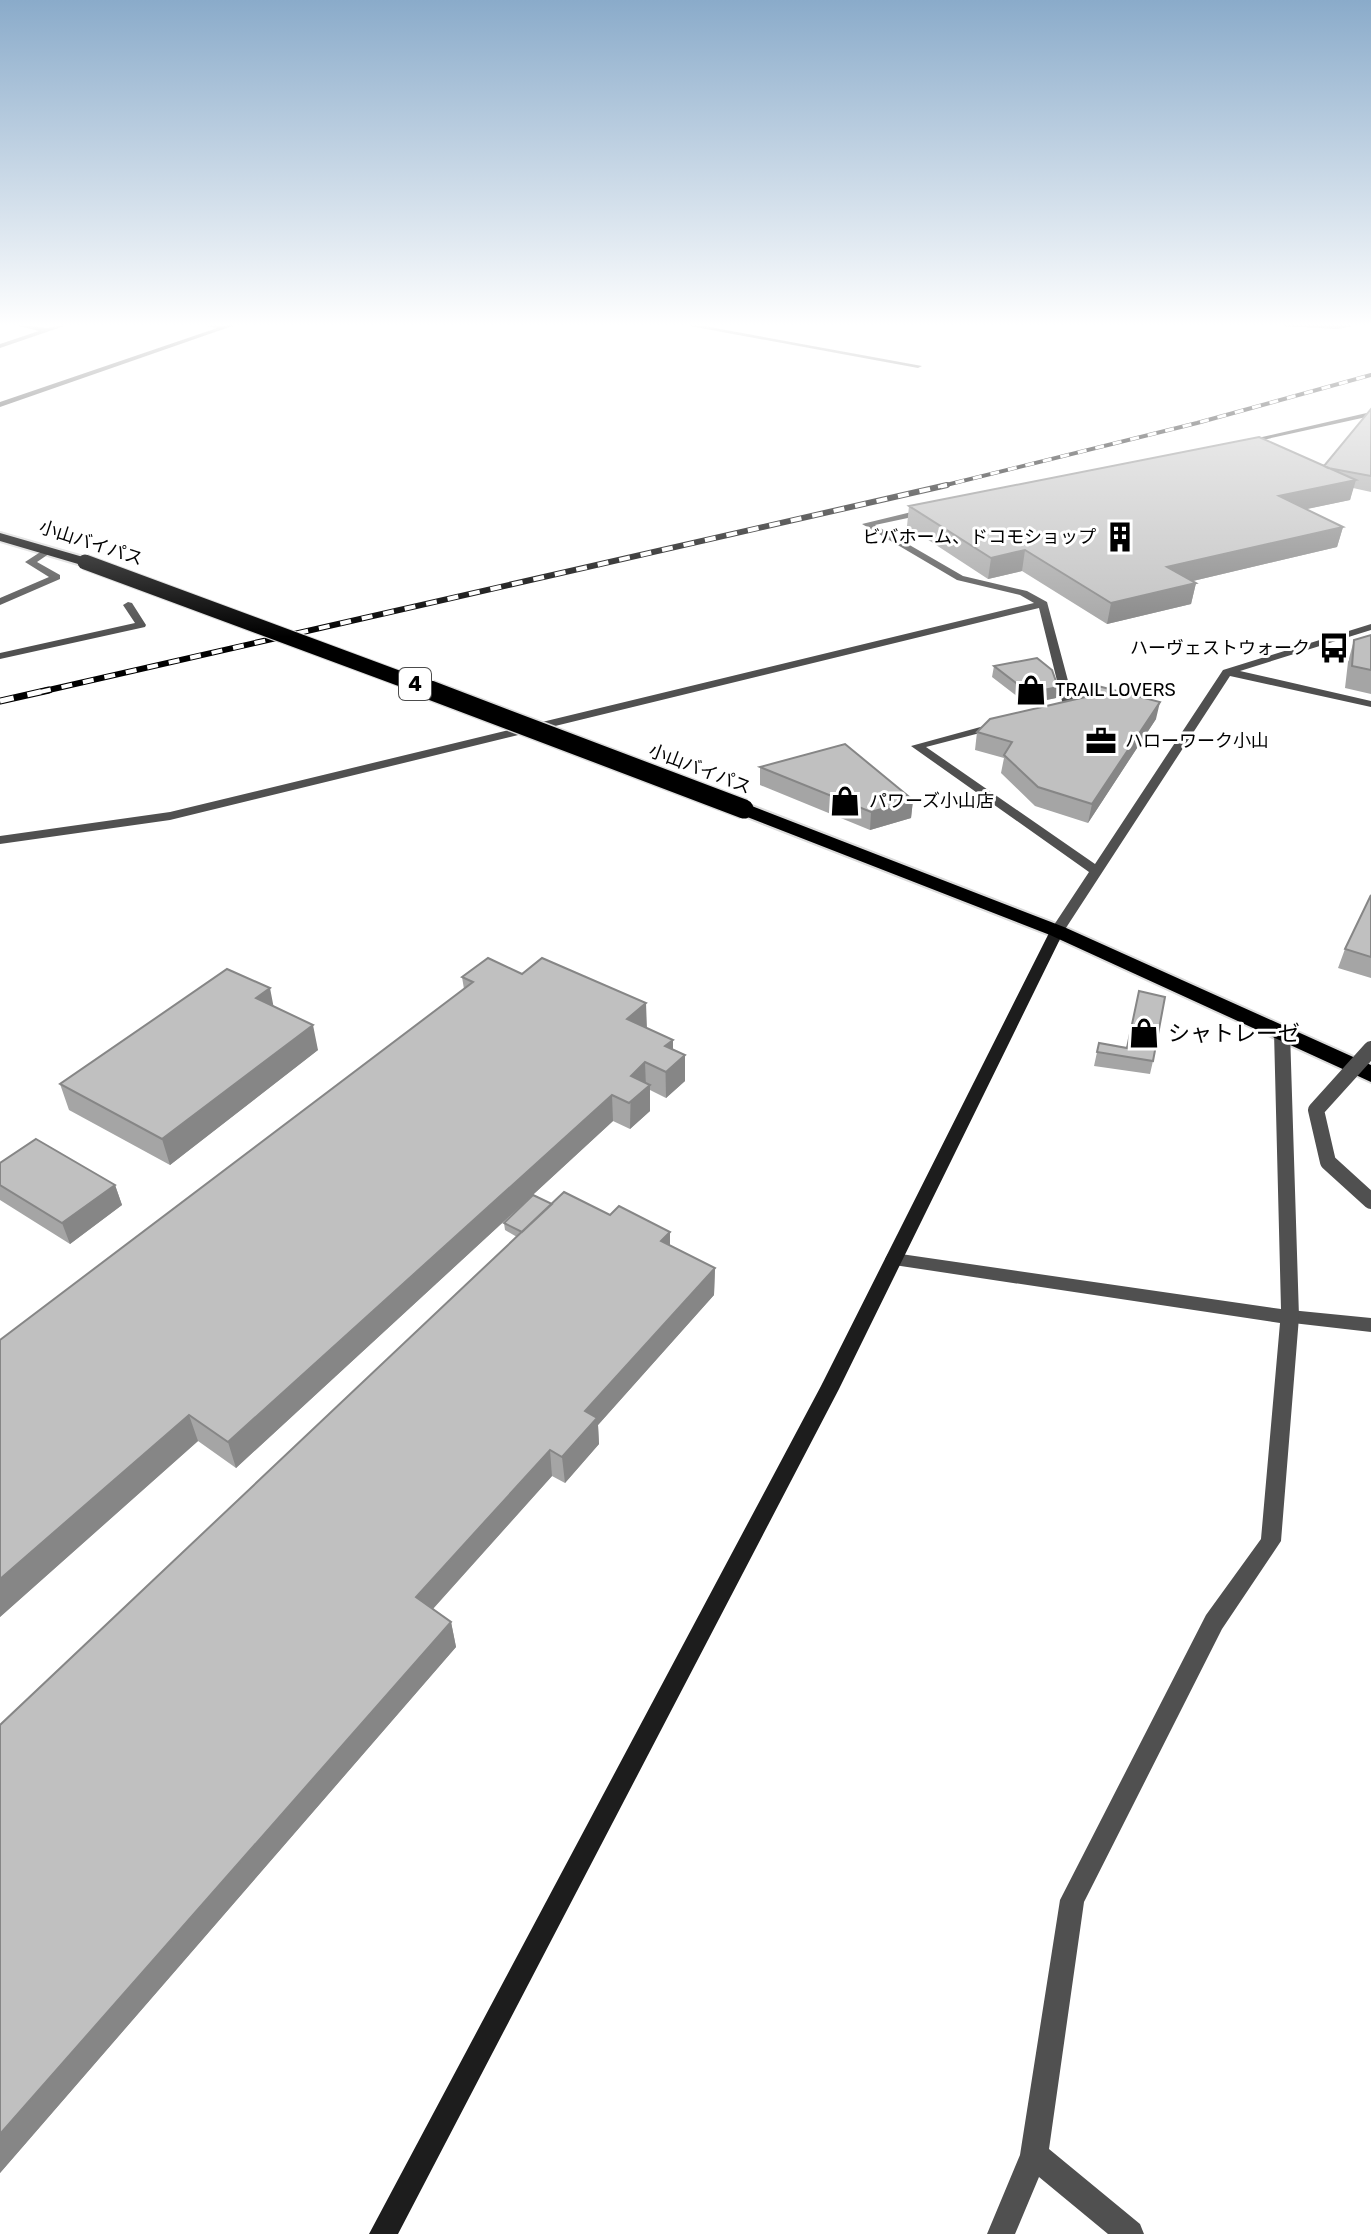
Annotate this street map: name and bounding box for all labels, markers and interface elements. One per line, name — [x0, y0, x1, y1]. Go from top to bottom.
street label: 小山バイパス — [36, 516, 146, 570]
building icon: ビバホーム、ドコモショップ — [1103, 520, 1137, 554]
place label: ビバホーム、ドコモショップ — [863, 526, 1096, 548]
bus stop icon: ハーヴェストウォーク — [1317, 631, 1351, 665]
place label: ハーヴェストウォーク — [1130, 637, 1310, 659]
road number: 4 — [399, 668, 431, 700]
shop icon: TRAIL LOVERS — [1014, 673, 1048, 707]
place label: TRAIL LOVERS — [1055, 679, 1176, 701]
office icon: ハローワーク小山 — [1084, 724, 1118, 758]
place label: ハローワーク小山 — [1125, 730, 1269, 752]
street label: 小山バイパス — [646, 739, 754, 799]
shop icon: パワーズ小山店 — [828, 784, 862, 818]
place label: パワーズ小山店 — [869, 790, 994, 812]
shop icon: シャトレーゼ — [1127, 1016, 1161, 1050]
place label: シャトレーゼ — [1168, 1020, 1300, 1047]

